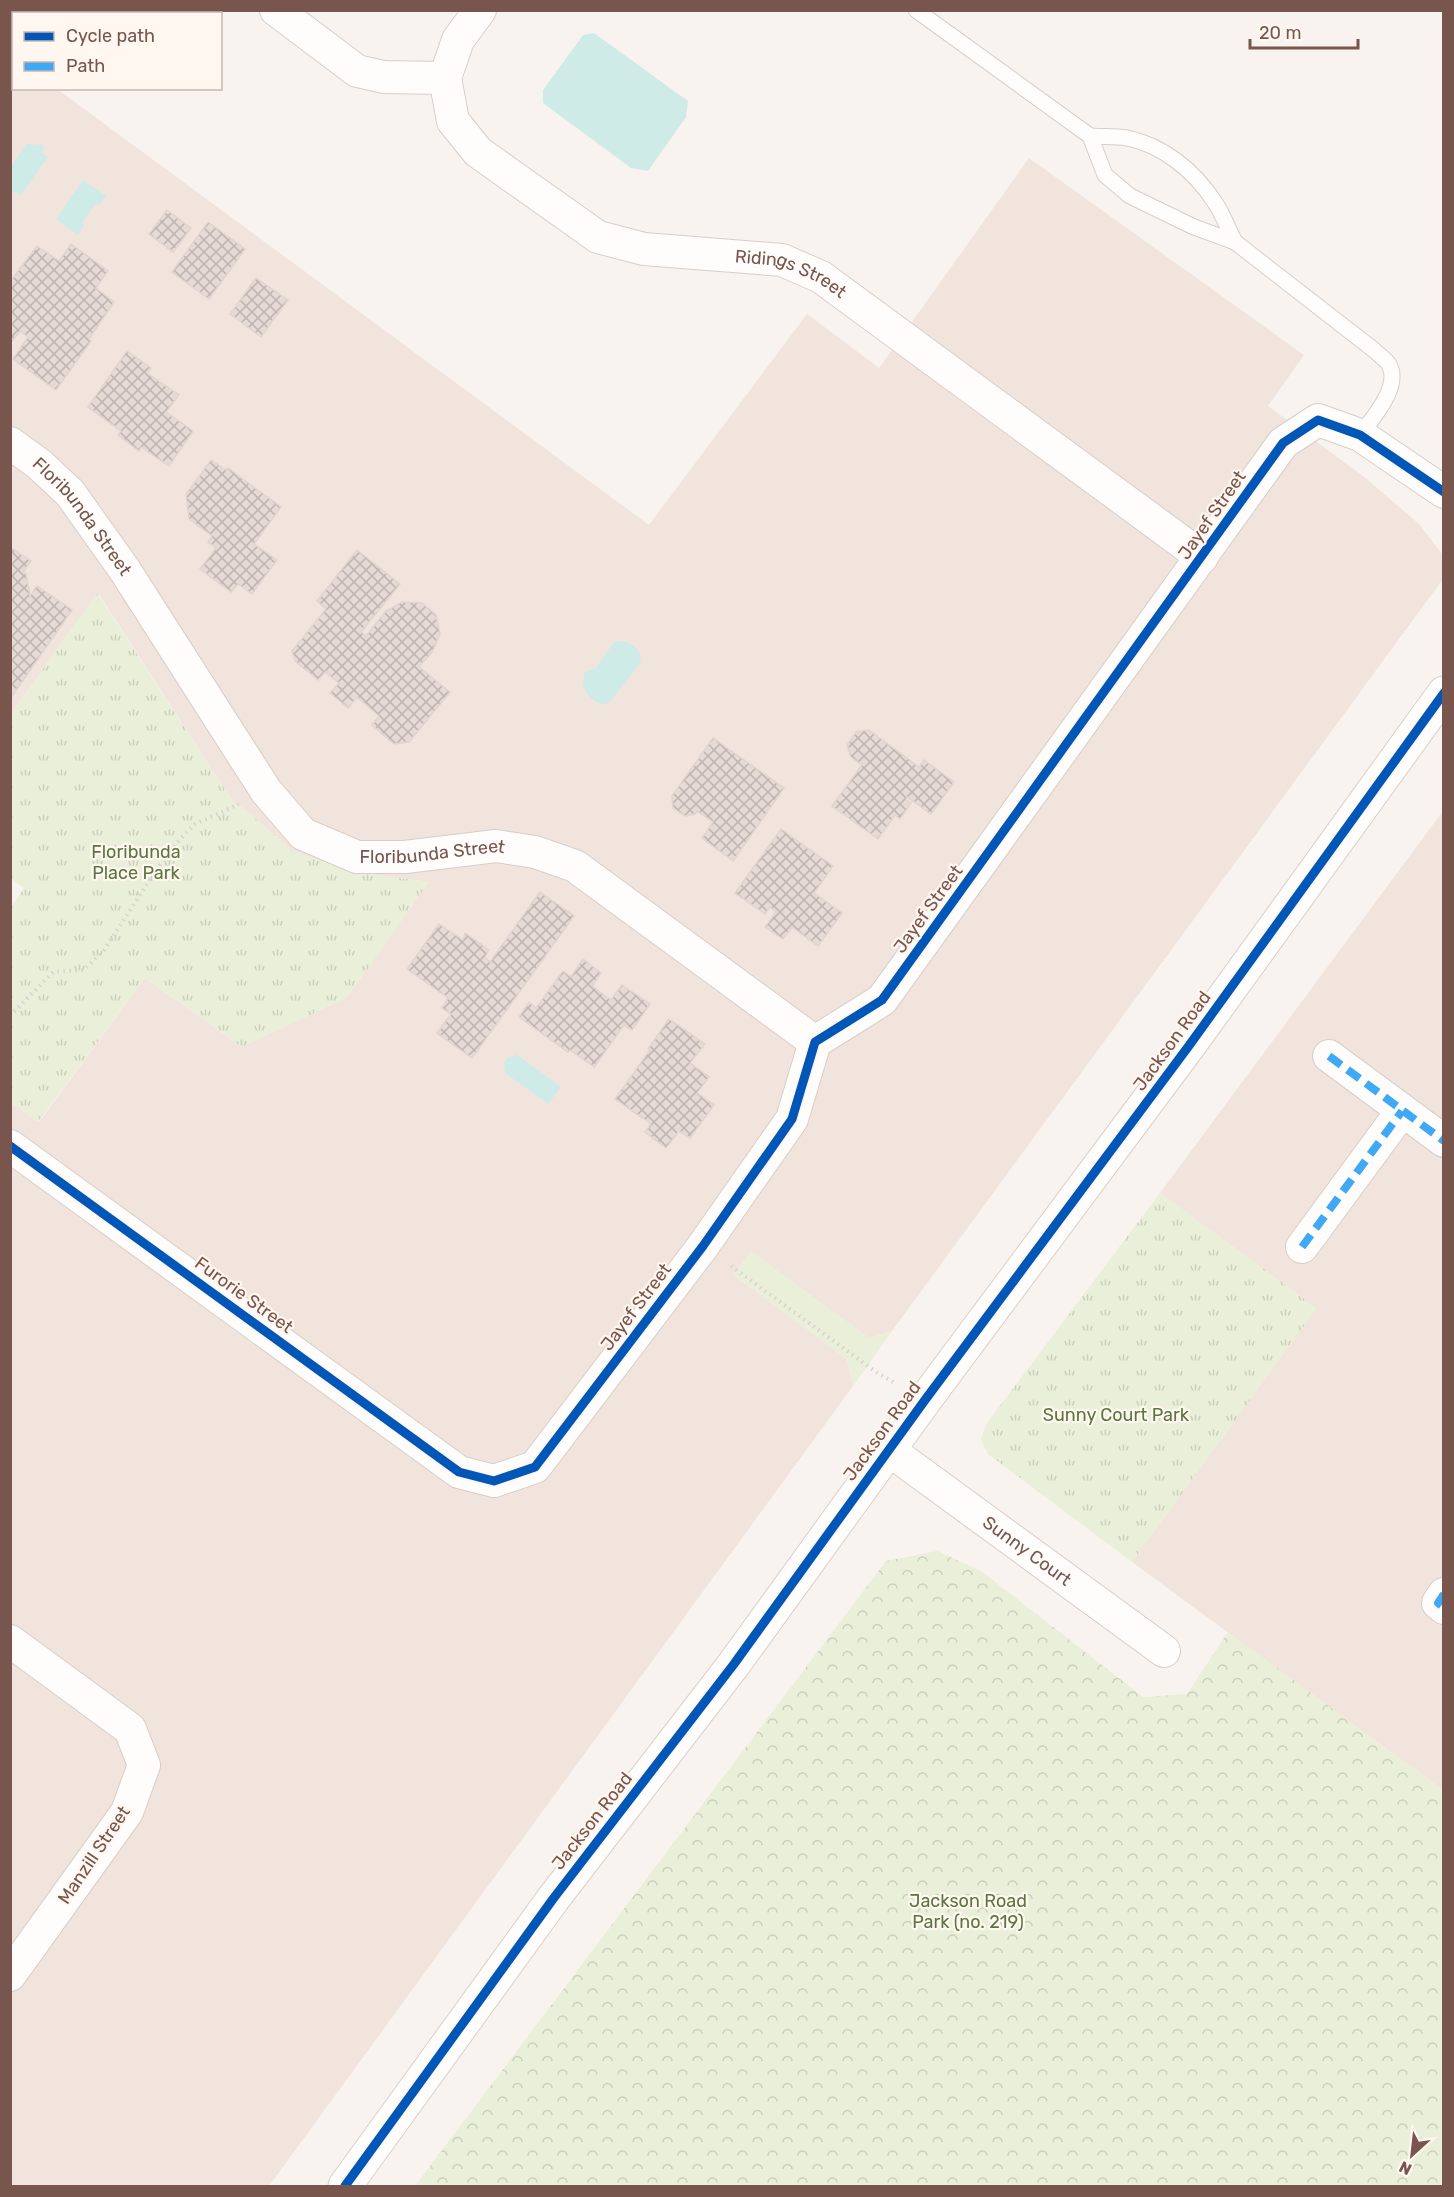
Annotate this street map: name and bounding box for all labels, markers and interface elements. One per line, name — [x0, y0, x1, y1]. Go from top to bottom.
legend — [12, 12, 222, 90]
scale bar — [1250, 12, 1358, 50]
text: 20 m — [1259, 22, 1301, 44]
text: Cycle path — [66, 25, 155, 47]
text: Path — [66, 55, 105, 77]
street label: Ridings Street — [734, 245, 851, 303]
street label: Floribunda Street — [28, 453, 136, 580]
street label: Jayef Street — [1173, 466, 1251, 564]
street label: Floribunda Street — [360, 835, 507, 868]
park label: Floribunda Place Park — [91, 841, 181, 884]
street label: Jayef Street — [889, 861, 967, 957]
street label: Jackson Road — [1128, 987, 1216, 1095]
street label: Furorie Street — [191, 1252, 297, 1338]
street label: Jayef Street — [596, 1259, 676, 1355]
street label: Jackson Road — [838, 1377, 926, 1485]
park label: Sunny Court Park — [1043, 1404, 1190, 1426]
street label: Sunny Court — [978, 1511, 1076, 1591]
street label: Jackson Road — [547, 1768, 637, 1874]
street label: Manzill Street — [53, 1802, 135, 1908]
park label: Jackson Road Park (no. 219) — [909, 1890, 1027, 1933]
north arrow — [1382, 2125, 1442, 2185]
text: N — [1396, 2157, 1415, 2179]

